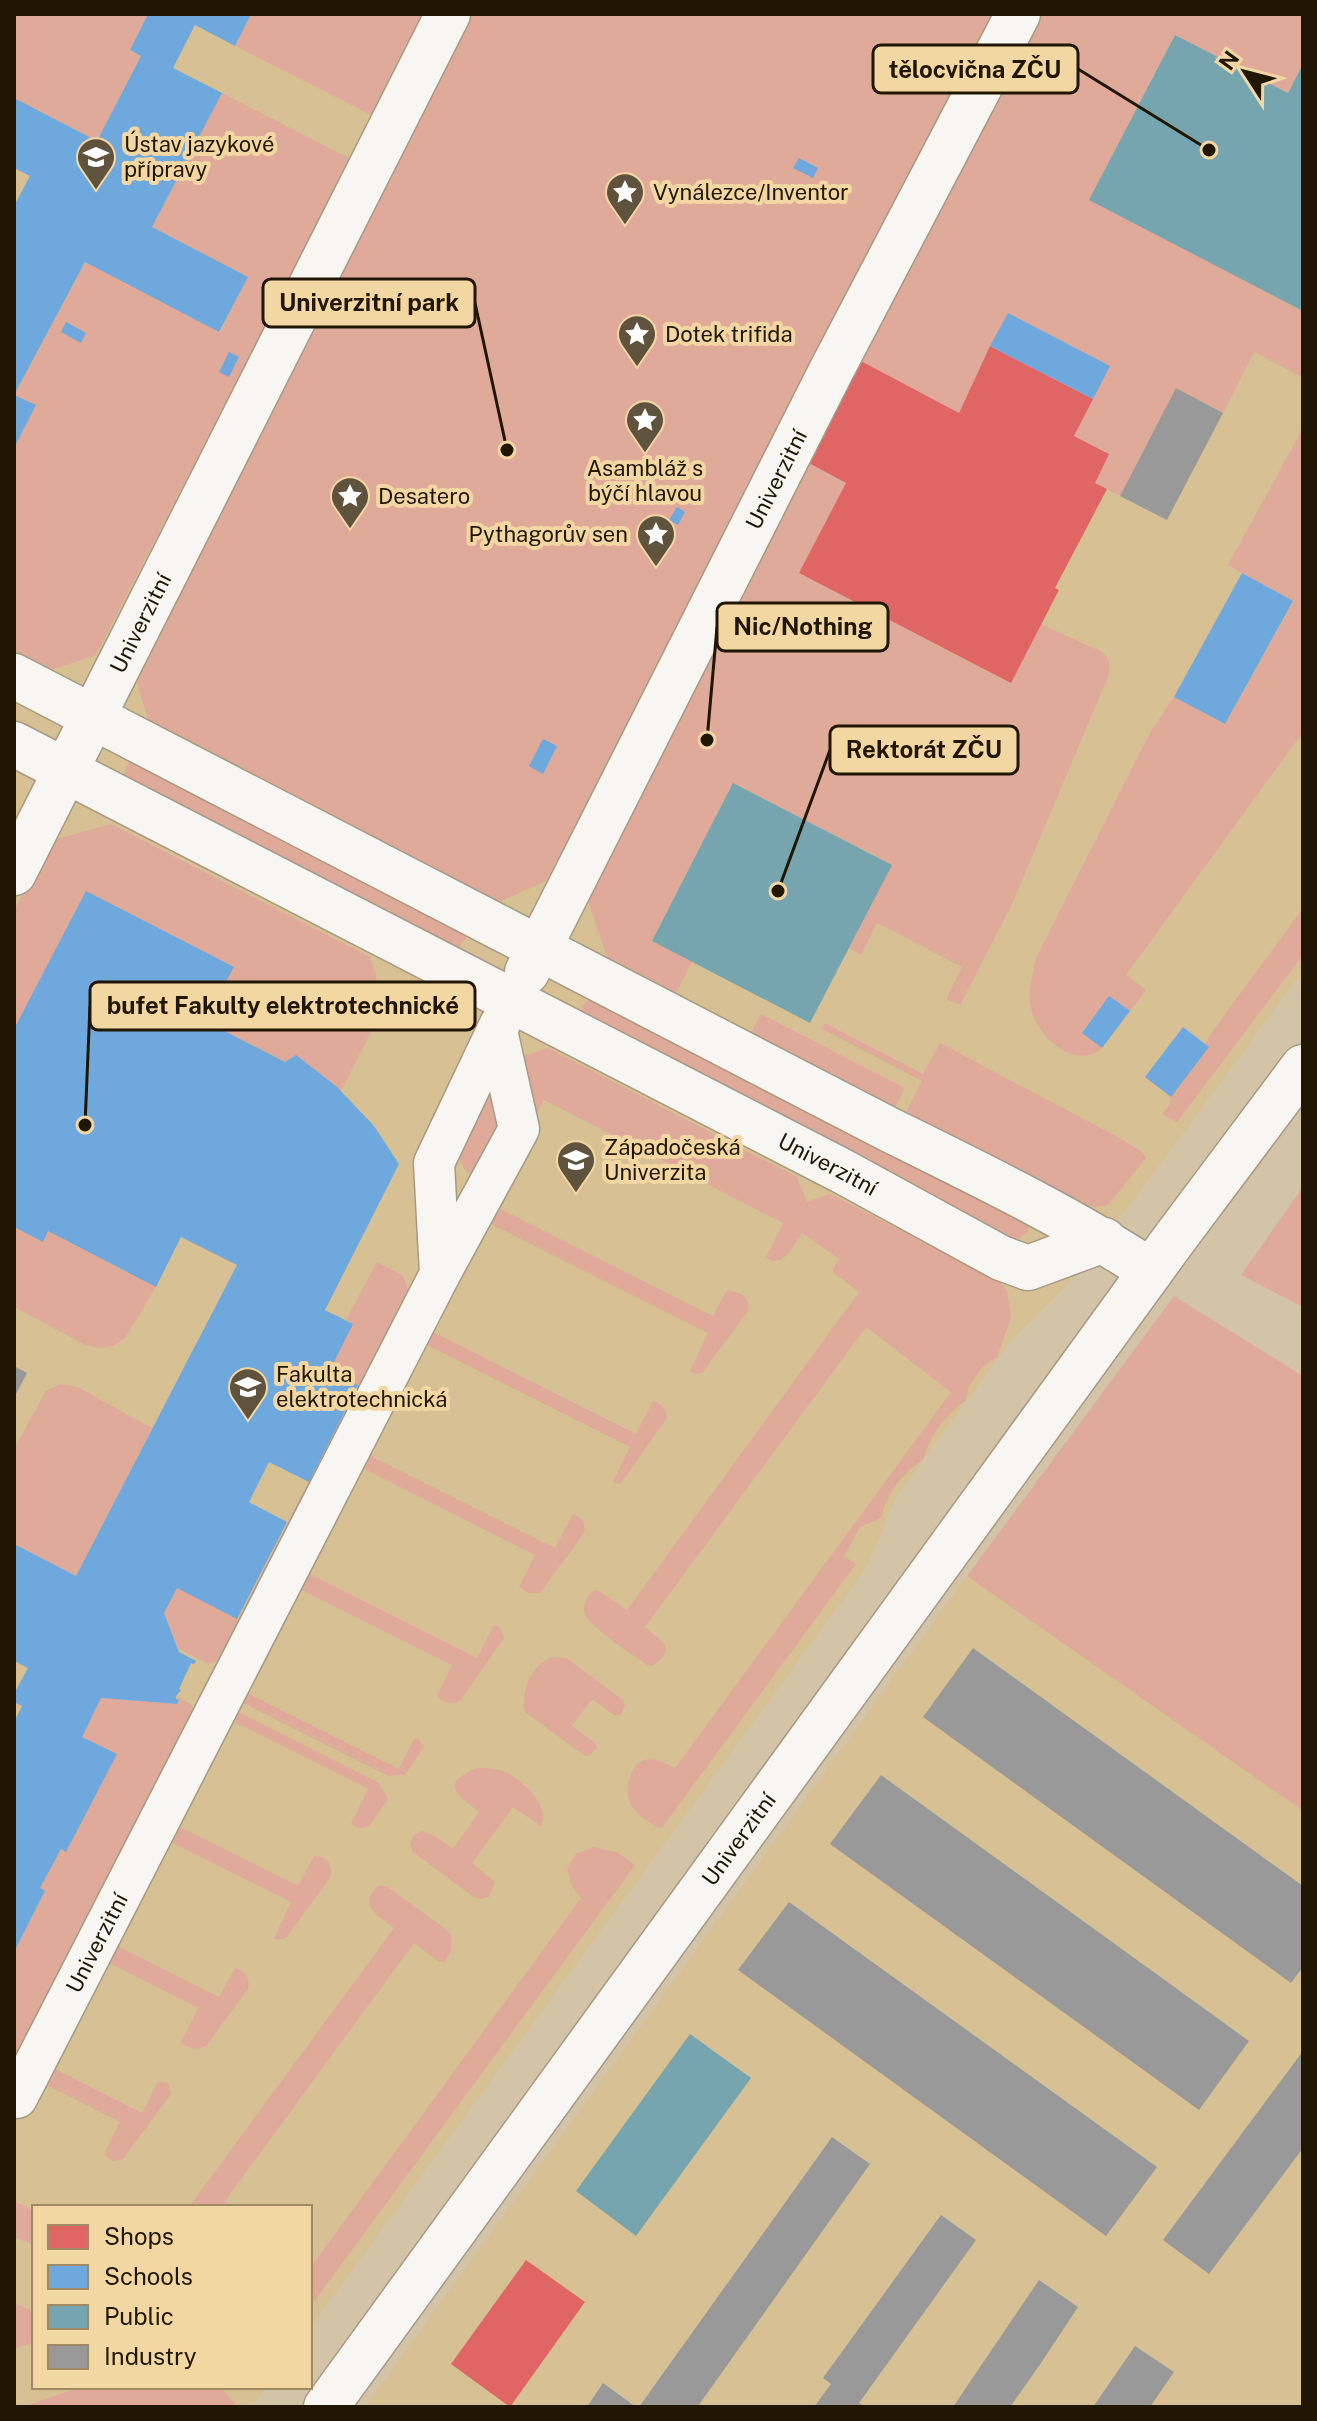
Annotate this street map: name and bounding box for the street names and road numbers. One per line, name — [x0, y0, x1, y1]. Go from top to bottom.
street label: Univerzitní — [740, 425, 813, 534]
street label: Univerzitní — [104, 568, 177, 677]
street label: Univerzitní — [774, 1127, 883, 1201]
street label: Univerzitní — [696, 1787, 781, 1890]
street label: Univerzitní — [60, 1888, 133, 1997]

